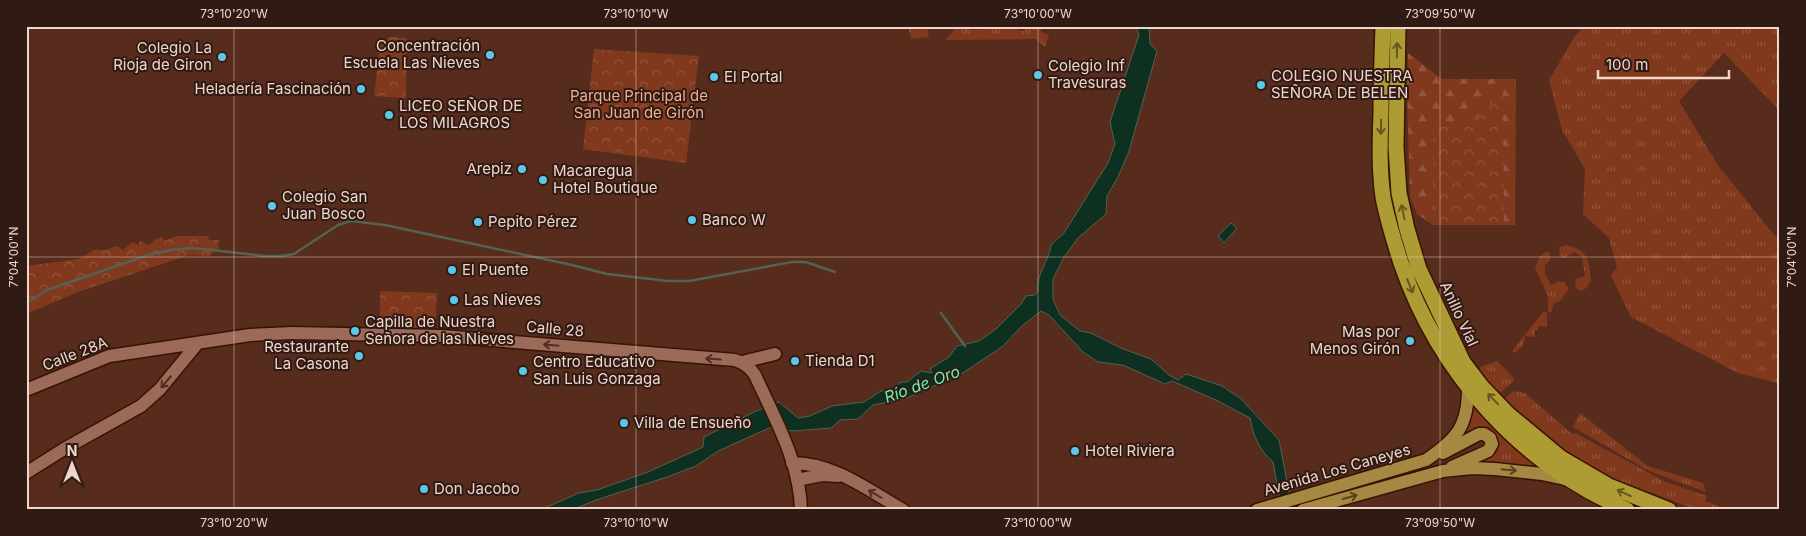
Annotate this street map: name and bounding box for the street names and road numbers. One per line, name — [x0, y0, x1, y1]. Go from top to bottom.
street label: Anillo Víal — [1436, 278, 1483, 349]
street label: Calle 28 — [525, 317, 585, 340]
street label: Calle 28A — [39, 332, 110, 375]
street label: Avenida Los Caneyes — [1261, 439, 1412, 500]

